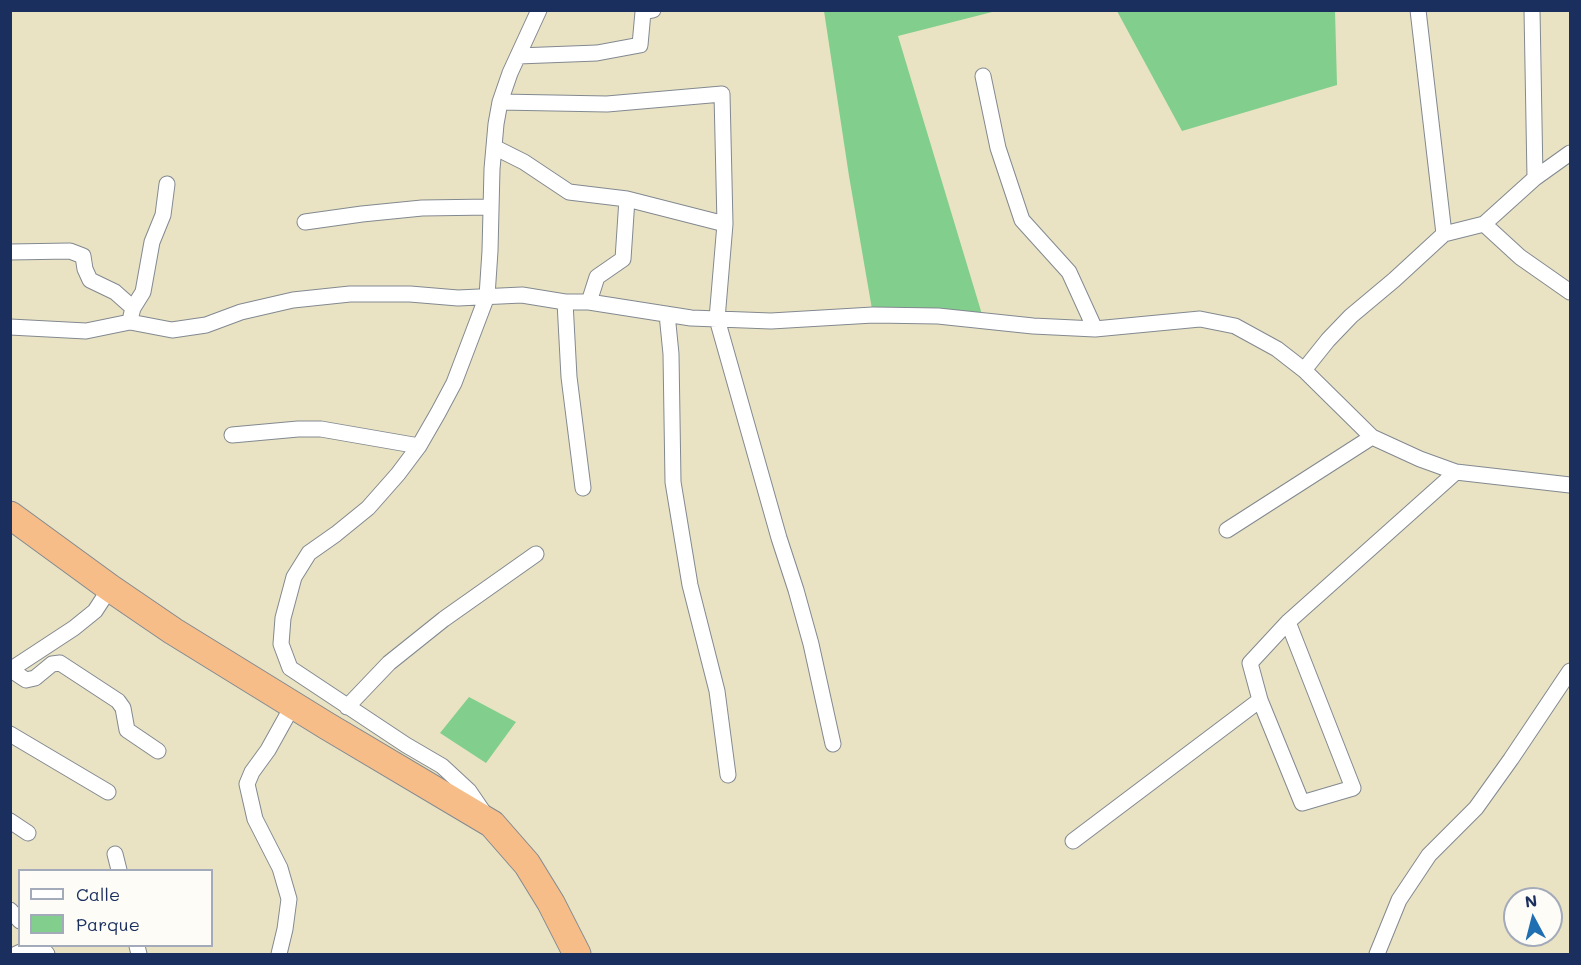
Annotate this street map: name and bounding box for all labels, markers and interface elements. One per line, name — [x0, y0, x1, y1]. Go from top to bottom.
legend — [18, 869, 213, 947]
text: Calle — [76, 882, 120, 906]
north arrow — [1503, 887, 1563, 947]
text: N — [1524, 889, 1538, 912]
text: Parque — [76, 912, 140, 936]

